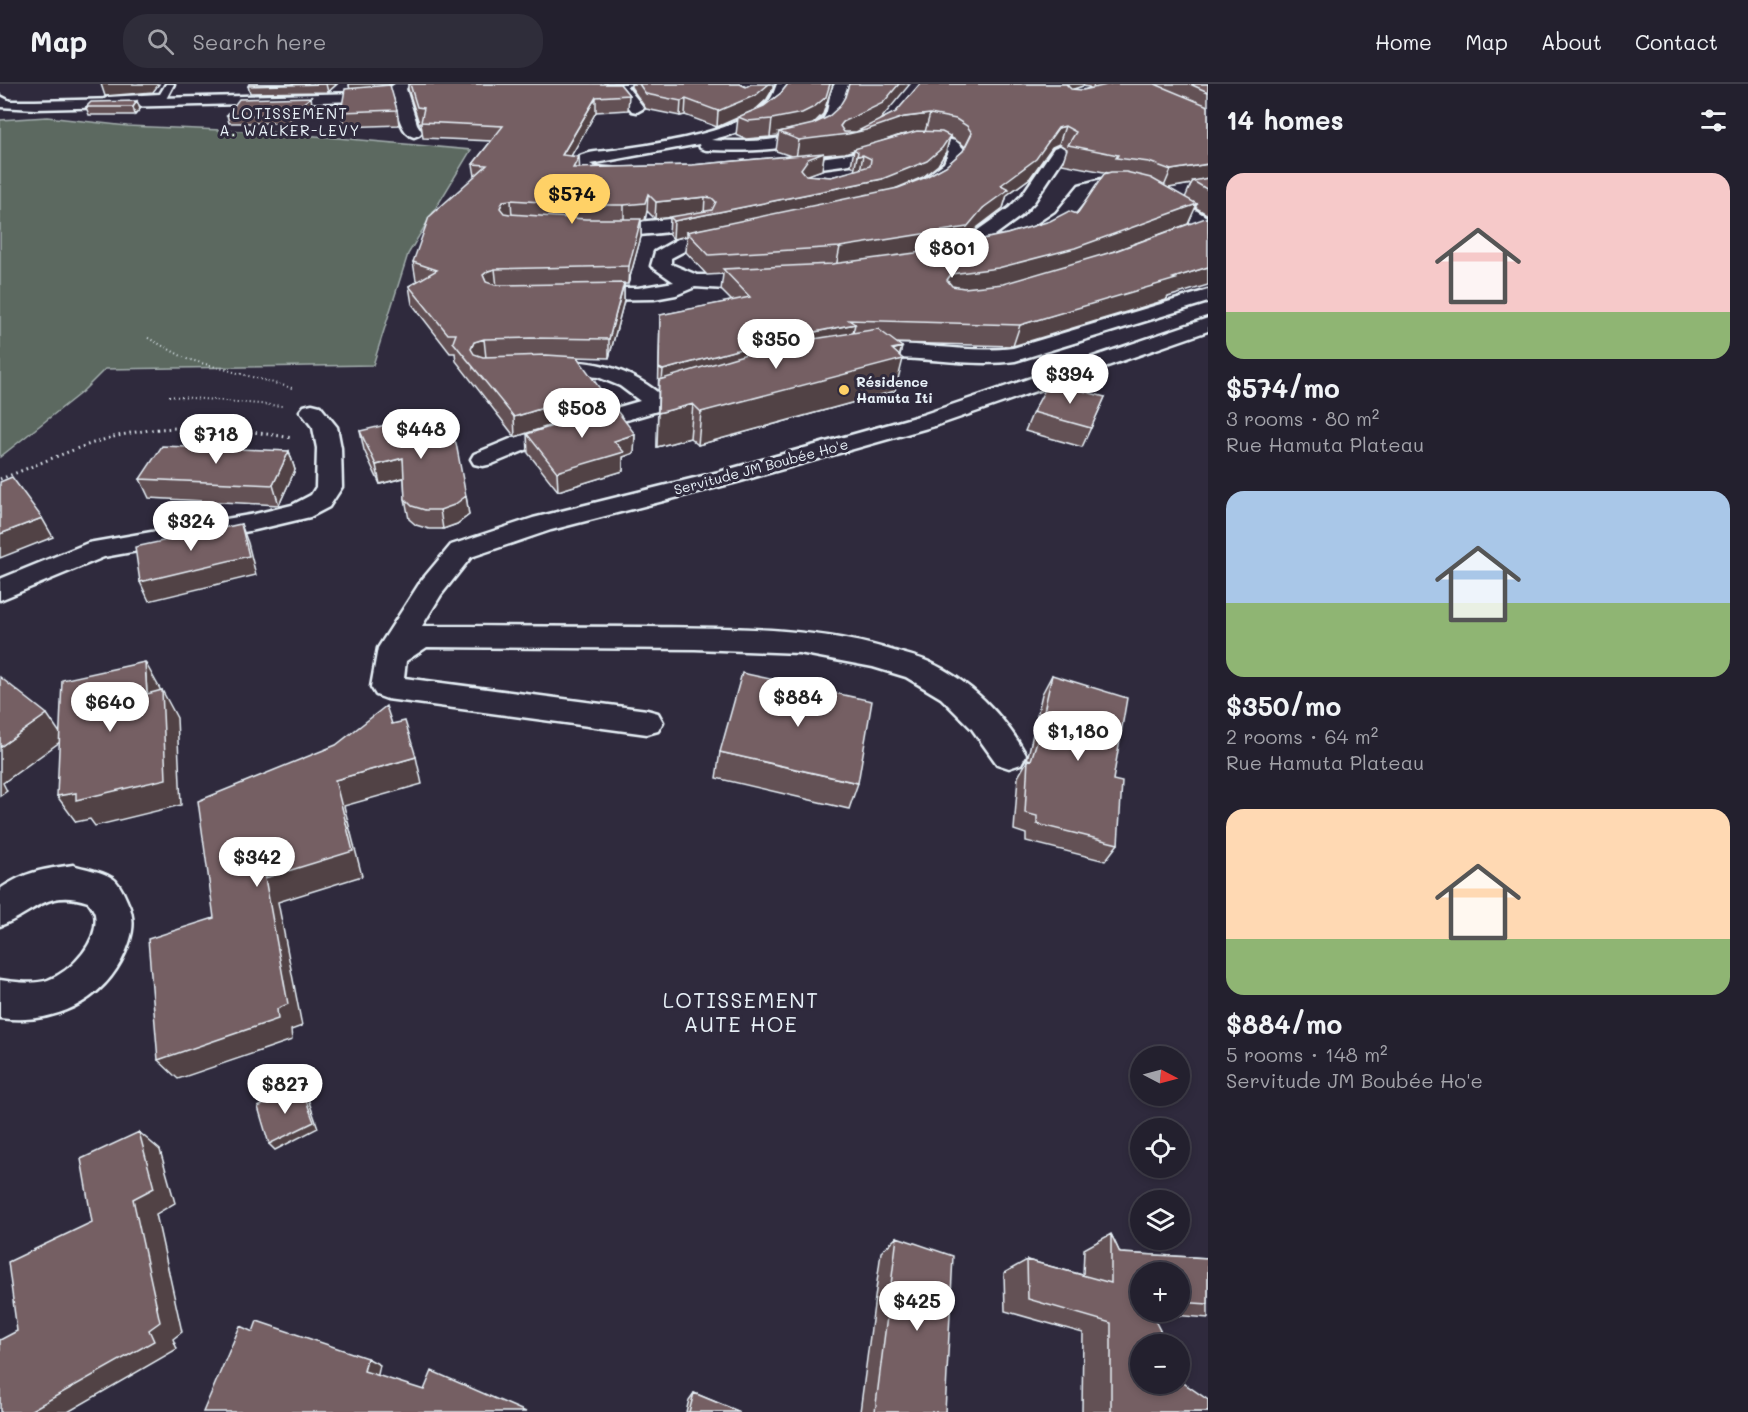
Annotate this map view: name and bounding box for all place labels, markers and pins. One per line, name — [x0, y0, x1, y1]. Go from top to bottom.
pin: $574 — [536, 174, 608, 225]
pin: $801 — [916, 228, 988, 279]
pin: $350 — [740, 319, 812, 370]
pin: $394 — [1034, 354, 1106, 405]
place label: Résidence Hamuta Iti — [856, 372, 933, 407]
marker: Résidence Hamuta Iti — [837, 383, 851, 397]
pin: $508 — [546, 388, 618, 439]
pin: $448 — [385, 409, 457, 460]
pin: $718 — [180, 414, 252, 465]
pin: $324 — [155, 501, 227, 552]
pin: $884 — [762, 677, 834, 728]
pin: $640 — [74, 682, 146, 733]
pin: $1,180 — [1029, 711, 1127, 762]
pin: $342 — [221, 837, 293, 888]
pin: $827 — [249, 1064, 321, 1115]
pin: $425 — [881, 1281, 953, 1332]

